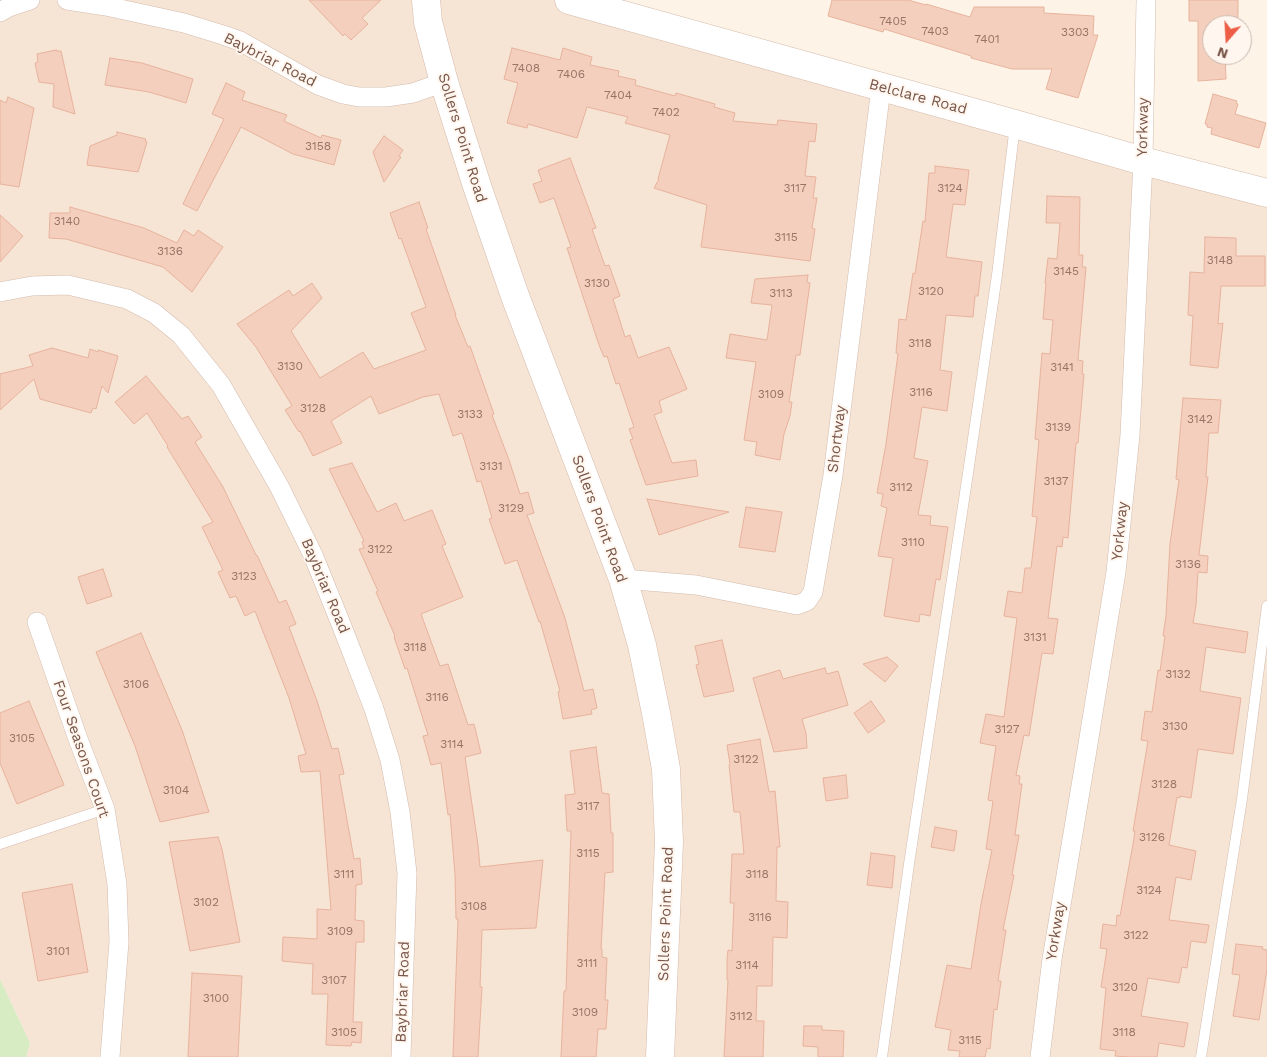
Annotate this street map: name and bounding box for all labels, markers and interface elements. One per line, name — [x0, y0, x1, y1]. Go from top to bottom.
house number: 7405 — [879, 14, 907, 28]
north arrow — [1202, 15, 1252, 65]
house number: 7403 — [921, 24, 949, 38]
house number: 3303 — [1061, 25, 1089, 39]
street label: Baybriar Road — [221, 29, 319, 91]
house number: 7401 — [974, 32, 1000, 46]
text: N — [1215, 44, 1230, 62]
house number: 7408 — [512, 61, 540, 75]
house number: 7406 — [557, 67, 585, 81]
street label: Sollers Point Road — [434, 71, 490, 205]
street label: Belclare Road — [867, 75, 969, 119]
house number: 7404 — [604, 88, 632, 102]
street label: Yorkway — [1133, 97, 1153, 157]
house number: 7402 — [652, 105, 680, 119]
house number: 3158 — [305, 139, 331, 153]
house number: 3117 — [783, 181, 807, 195]
house number: 3124 — [937, 181, 963, 195]
house number: 3140 — [54, 214, 80, 228]
house number: 3115 — [774, 230, 798, 244]
house number: 3136 — [157, 244, 183, 258]
house number: 3148 — [1207, 253, 1233, 267]
house number: 3145 — [1053, 264, 1079, 278]
house number: 3130 — [584, 276, 610, 290]
house number: 3120 — [918, 284, 944, 298]
house number: 3113 — [769, 286, 793, 300]
house number: 3118 — [908, 336, 932, 350]
house number: 3130 — [277, 359, 303, 373]
house number: 3141 — [1050, 360, 1074, 374]
house number: 3116 — [909, 385, 933, 399]
house number: 3109 — [758, 387, 784, 401]
house number: 3128 — [300, 401, 326, 415]
street label: Shortway — [824, 404, 850, 474]
house number: 3133 — [457, 407, 483, 421]
house number: 3142 — [1187, 412, 1213, 426]
house number: 3139 — [1045, 420, 1071, 434]
street label: Sollers Point Road — [568, 453, 630, 585]
house number: 3131 — [479, 459, 503, 473]
house number: 3137 — [1044, 474, 1068, 488]
house number: 3112 — [889, 480, 913, 494]
house number: 3129 — [498, 501, 524, 515]
street label: Yorkway — [1108, 501, 1132, 561]
house number: 3110 — [901, 535, 925, 549]
street label: Baybriar Road — [297, 536, 353, 636]
house number: 3122 — [367, 542, 393, 556]
house number: 3136 — [1175, 557, 1201, 571]
house number: 3123 — [231, 569, 257, 583]
house number: 3131 — [1023, 630, 1047, 644]
house number: 3118 — [403, 640, 427, 654]
house number: 3132 — [1165, 667, 1191, 681]
house number: 3106 — [123, 677, 149, 691]
street label: Four Seasons Court — [49, 678, 113, 820]
house number: 3116 — [425, 690, 449, 704]
house number: 3130 — [1162, 719, 1188, 733]
house number: 3127 — [994, 722, 1020, 736]
house number: 3105 — [9, 731, 35, 745]
house number: 3114 — [440, 737, 464, 751]
house number: 3122 — [733, 752, 759, 766]
house number: 3128 — [1151, 777, 1177, 791]
house number: 3104 — [163, 783, 189, 797]
house number: 3117 — [576, 799, 600, 813]
house number: 3126 — [1139, 830, 1165, 844]
house number: 3115 — [576, 846, 600, 860]
street label: Sollers Point Road — [655, 846, 677, 982]
house number: 3111 — [333, 867, 355, 881]
house number: 3118 — [745, 867, 769, 881]
house number: 3124 — [1136, 883, 1162, 897]
house number: 3102 — [193, 895, 219, 909]
house number: 3108 — [461, 899, 487, 913]
street label: Yorkway — [1042, 900, 1070, 962]
house number: 3116 — [748, 910, 772, 924]
house number: 3109 — [327, 924, 353, 938]
house number: 3122 — [1123, 928, 1149, 942]
street label: Baybriar Road — [392, 941, 414, 1043]
house number: 3101 — [46, 944, 70, 958]
house number: 3111 — [576, 956, 598, 970]
house number: 3114 — [735, 958, 759, 972]
house number: 3107 — [321, 973, 347, 987]
house number: 3120 — [1112, 980, 1138, 994]
house number: 3100 — [203, 991, 229, 1005]
house number: 3109 — [572, 1005, 598, 1019]
house number: 3112 — [729, 1009, 753, 1023]
house number: 3105 — [331, 1025, 357, 1039]
house number: 3118 — [1112, 1025, 1136, 1039]
house number: 3115 — [958, 1033, 982, 1047]

